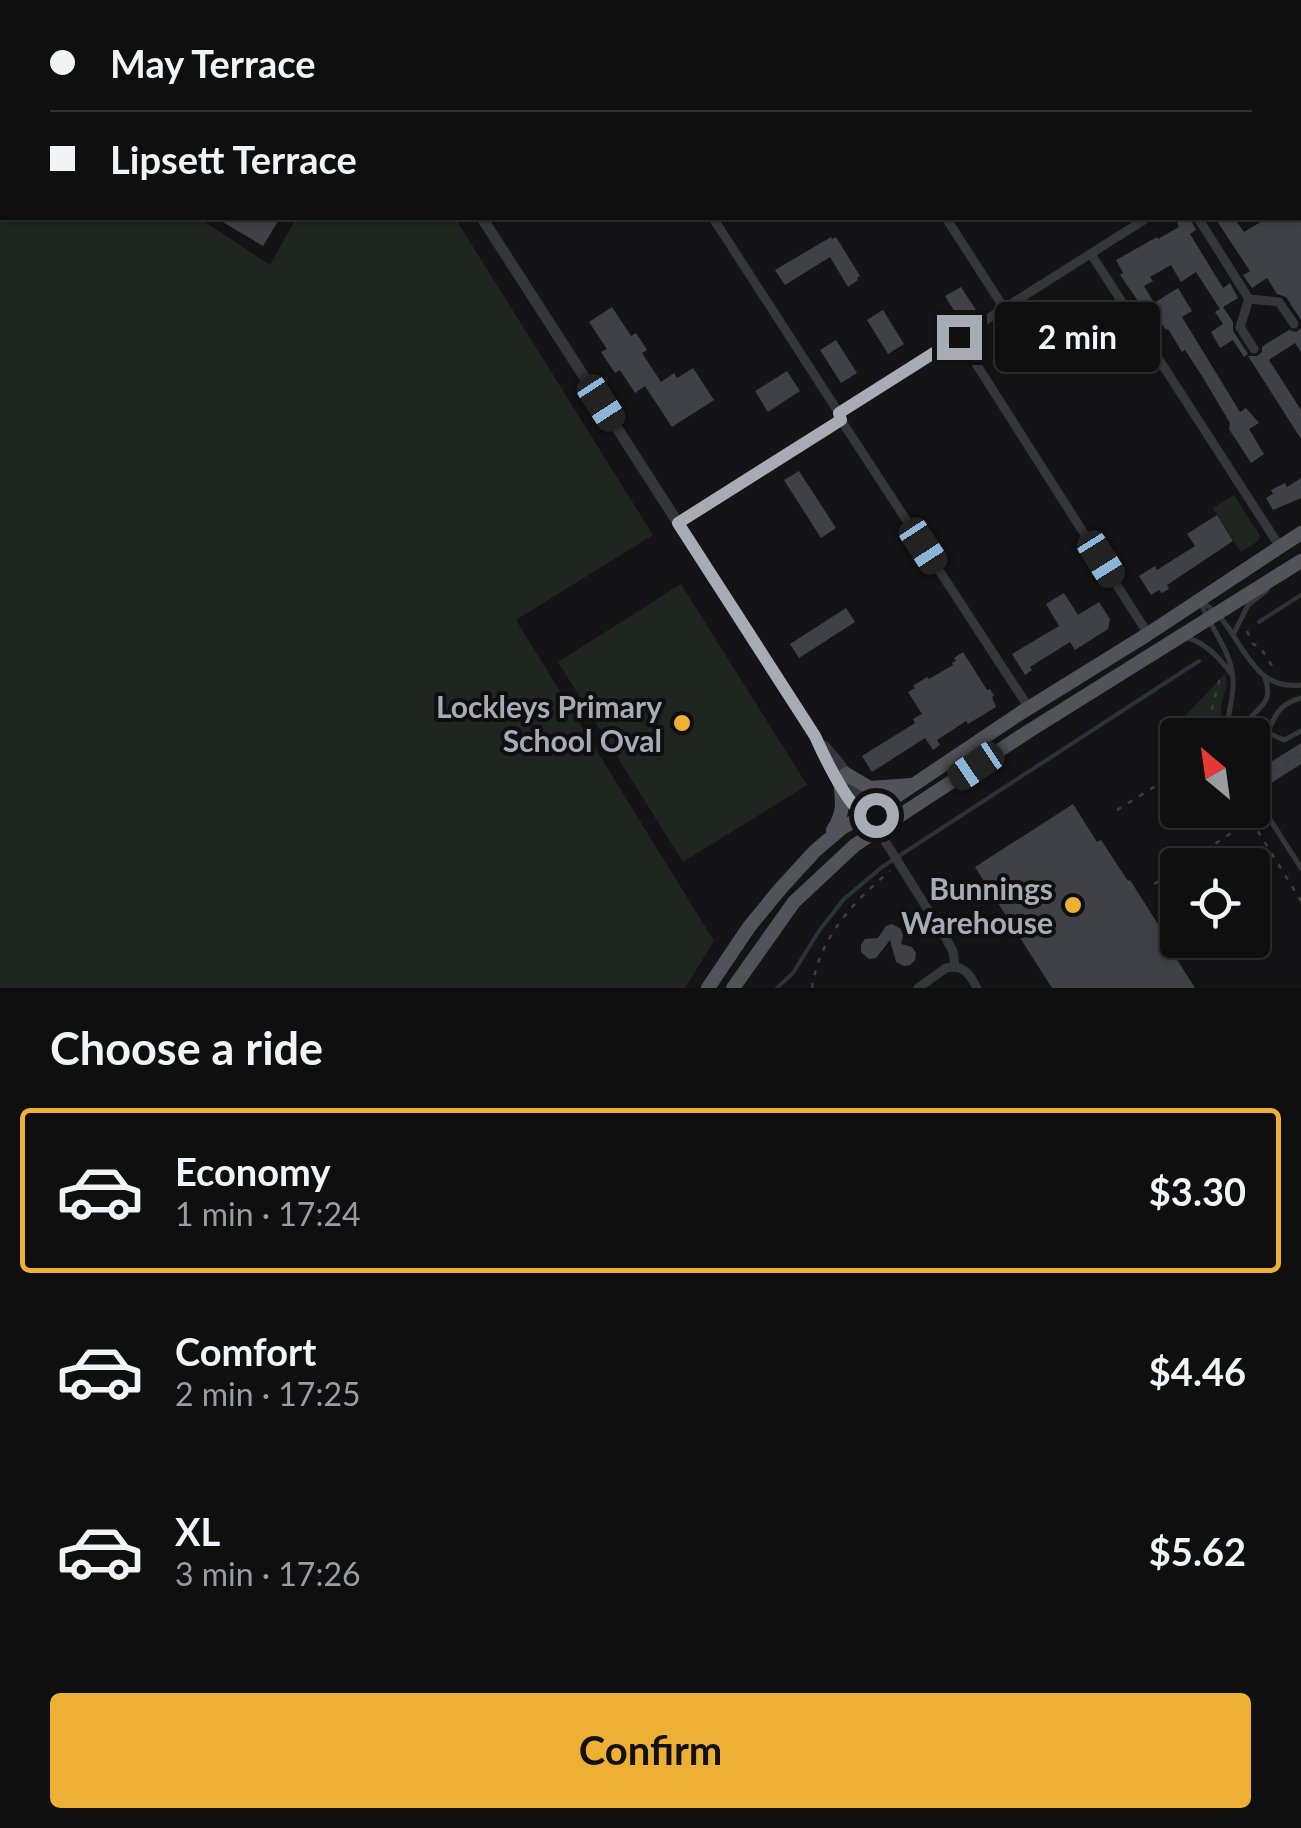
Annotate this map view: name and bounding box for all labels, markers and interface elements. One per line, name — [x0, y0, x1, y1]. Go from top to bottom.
text: May Terrace — [110, 40, 316, 86]
text: Lipsett Terrace — [110, 136, 357, 182]
callout: 2 min — [994, 302, 1159, 372]
route end — [937, 315, 982, 360]
text: 2 min — [1038, 317, 1117, 356]
car — [572, 370, 630, 436]
car — [894, 513, 952, 579]
car — [1072, 526, 1130, 592]
place label: Lockleys Primary School Oval — [436, 688, 662, 758]
marker: Lockleys Primary School Oval — [671, 712, 693, 734]
north arrow — [1160, 718, 1270, 828]
map controls — [1160, 718, 1270, 958]
car — [943, 737, 1009, 795]
route start — [854, 793, 899, 838]
button: locate — [1160, 848, 1270, 958]
place label: Bunnings Warehouse — [901, 870, 1053, 940]
marker: Bunnings Warehouse — [1062, 894, 1084, 916]
text: Choose a ride — [50, 1021, 323, 1075]
icon: car — [55, 1146, 145, 1236]
text: Economy — [175, 1148, 330, 1194]
text: $3.30 — [1149, 1168, 1246, 1214]
text: 1 min · 17:24 — [175, 1194, 361, 1233]
icon: car — [55, 1326, 145, 1416]
text: Comfort — [175, 1328, 316, 1374]
text: $4.46 — [1149, 1348, 1246, 1394]
text: 2 min · 17:25 — [175, 1374, 361, 1413]
icon: car — [55, 1506, 145, 1596]
text: XL — [175, 1508, 220, 1554]
text: $5.62 — [1149, 1528, 1246, 1574]
text: 3 min · 17:26 — [175, 1554, 361, 1593]
button: Confirm — [50, 1693, 1251, 1808]

